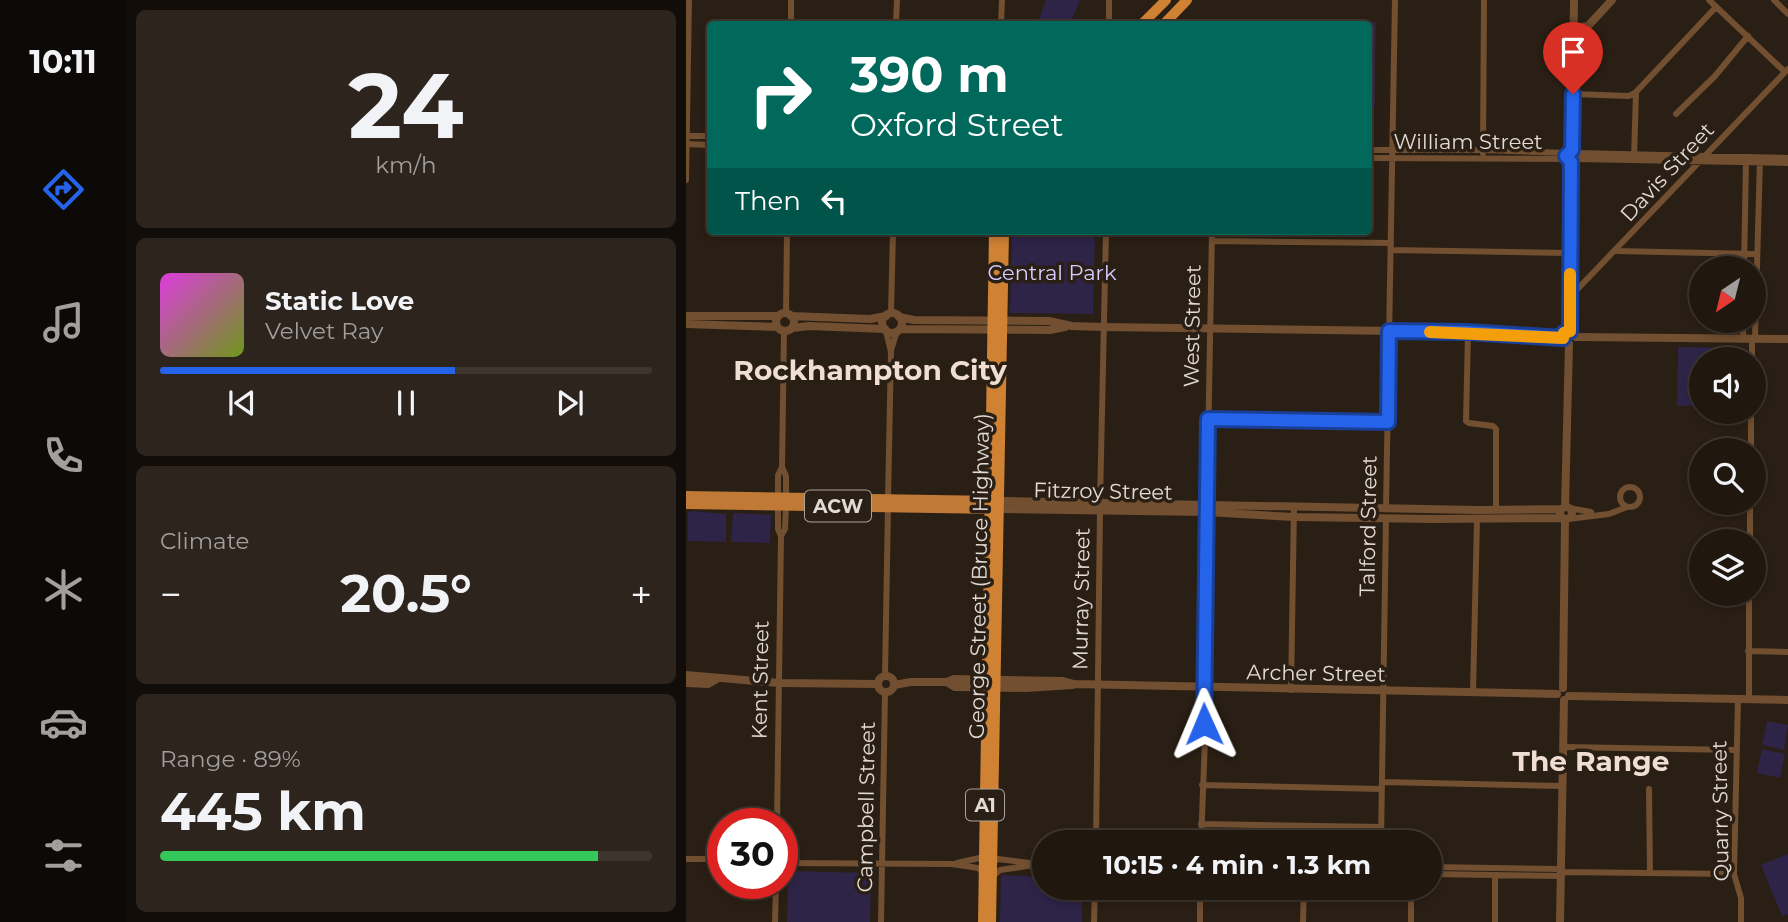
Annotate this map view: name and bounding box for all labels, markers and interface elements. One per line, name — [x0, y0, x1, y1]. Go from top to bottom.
pin — [1543, 22, 1603, 94]
icon: arrive — [1554, 33, 1592, 71]
text: 10:11 — [29, 42, 97, 81]
text: 390 m — [850, 45, 1009, 104]
icon: right — [735, 49, 826, 140]
text: 24 — [348, 50, 464, 161]
text: Oxford Street — [850, 105, 1063, 144]
street label: Davis Street — [1615, 117, 1719, 227]
street label: William Street — [1393, 129, 1543, 154]
text: km/h — [375, 151, 437, 179]
icon: directions — [39, 165, 88, 214]
icon: left — [815, 182, 853, 220]
text: Then — [735, 185, 801, 217]
north arrow — [1689, 256, 1766, 332]
map controls — [1689, 256, 1766, 606]
park label: Central Park — [988, 260, 1117, 285]
street label: West Street — [1178, 264, 1206, 388]
text: Static Love — [265, 285, 414, 317]
icon: music — [39, 298, 88, 347]
text: Velvet Ray — [265, 317, 383, 345]
button: sound — [1689, 347, 1766, 424]
district label: Rockhampton City — [733, 353, 1007, 387]
icon: previous — [223, 384, 261, 422]
icon: pause — [387, 384, 425, 422]
icon: next — [551, 384, 589, 422]
street label: George Street (Bruce Highway) — [964, 413, 994, 739]
icon: phone — [39, 431, 88, 480]
button: search — [1689, 438, 1766, 515]
street label: Talford Street — [1354, 455, 1382, 597]
street label: Fitzroy Street — [1033, 477, 1173, 505]
road number: ACW — [805, 491, 871, 522]
text: Climate — [160, 527, 249, 555]
street label: Murray Street — [1067, 528, 1095, 670]
button: layers — [1689, 529, 1766, 606]
text: 20.5° — [340, 562, 472, 625]
icon: climate — [39, 565, 88, 614]
text: − — [160, 571, 182, 618]
text: + — [630, 571, 652, 618]
street label: Kent Street — [746, 620, 774, 740]
street label: Archer Street — [1246, 659, 1386, 687]
position arrow — [1167, 687, 1241, 761]
icon: car — [39, 698, 88, 747]
street label: Campbell Street — [852, 721, 880, 893]
street label: Quarry Street — [1706, 740, 1734, 882]
district label: The Range — [1513, 744, 1669, 778]
text: Range · 89% — [160, 745, 301, 773]
text: 445 km — [160, 780, 366, 843]
road number: A1 — [966, 790, 1004, 820]
speed limit sign: 30 — [707, 808, 798, 899]
icon: filters — [39, 831, 88, 880]
text: 10:15 · 4 min · 1.3 km — [1103, 849, 1371, 881]

